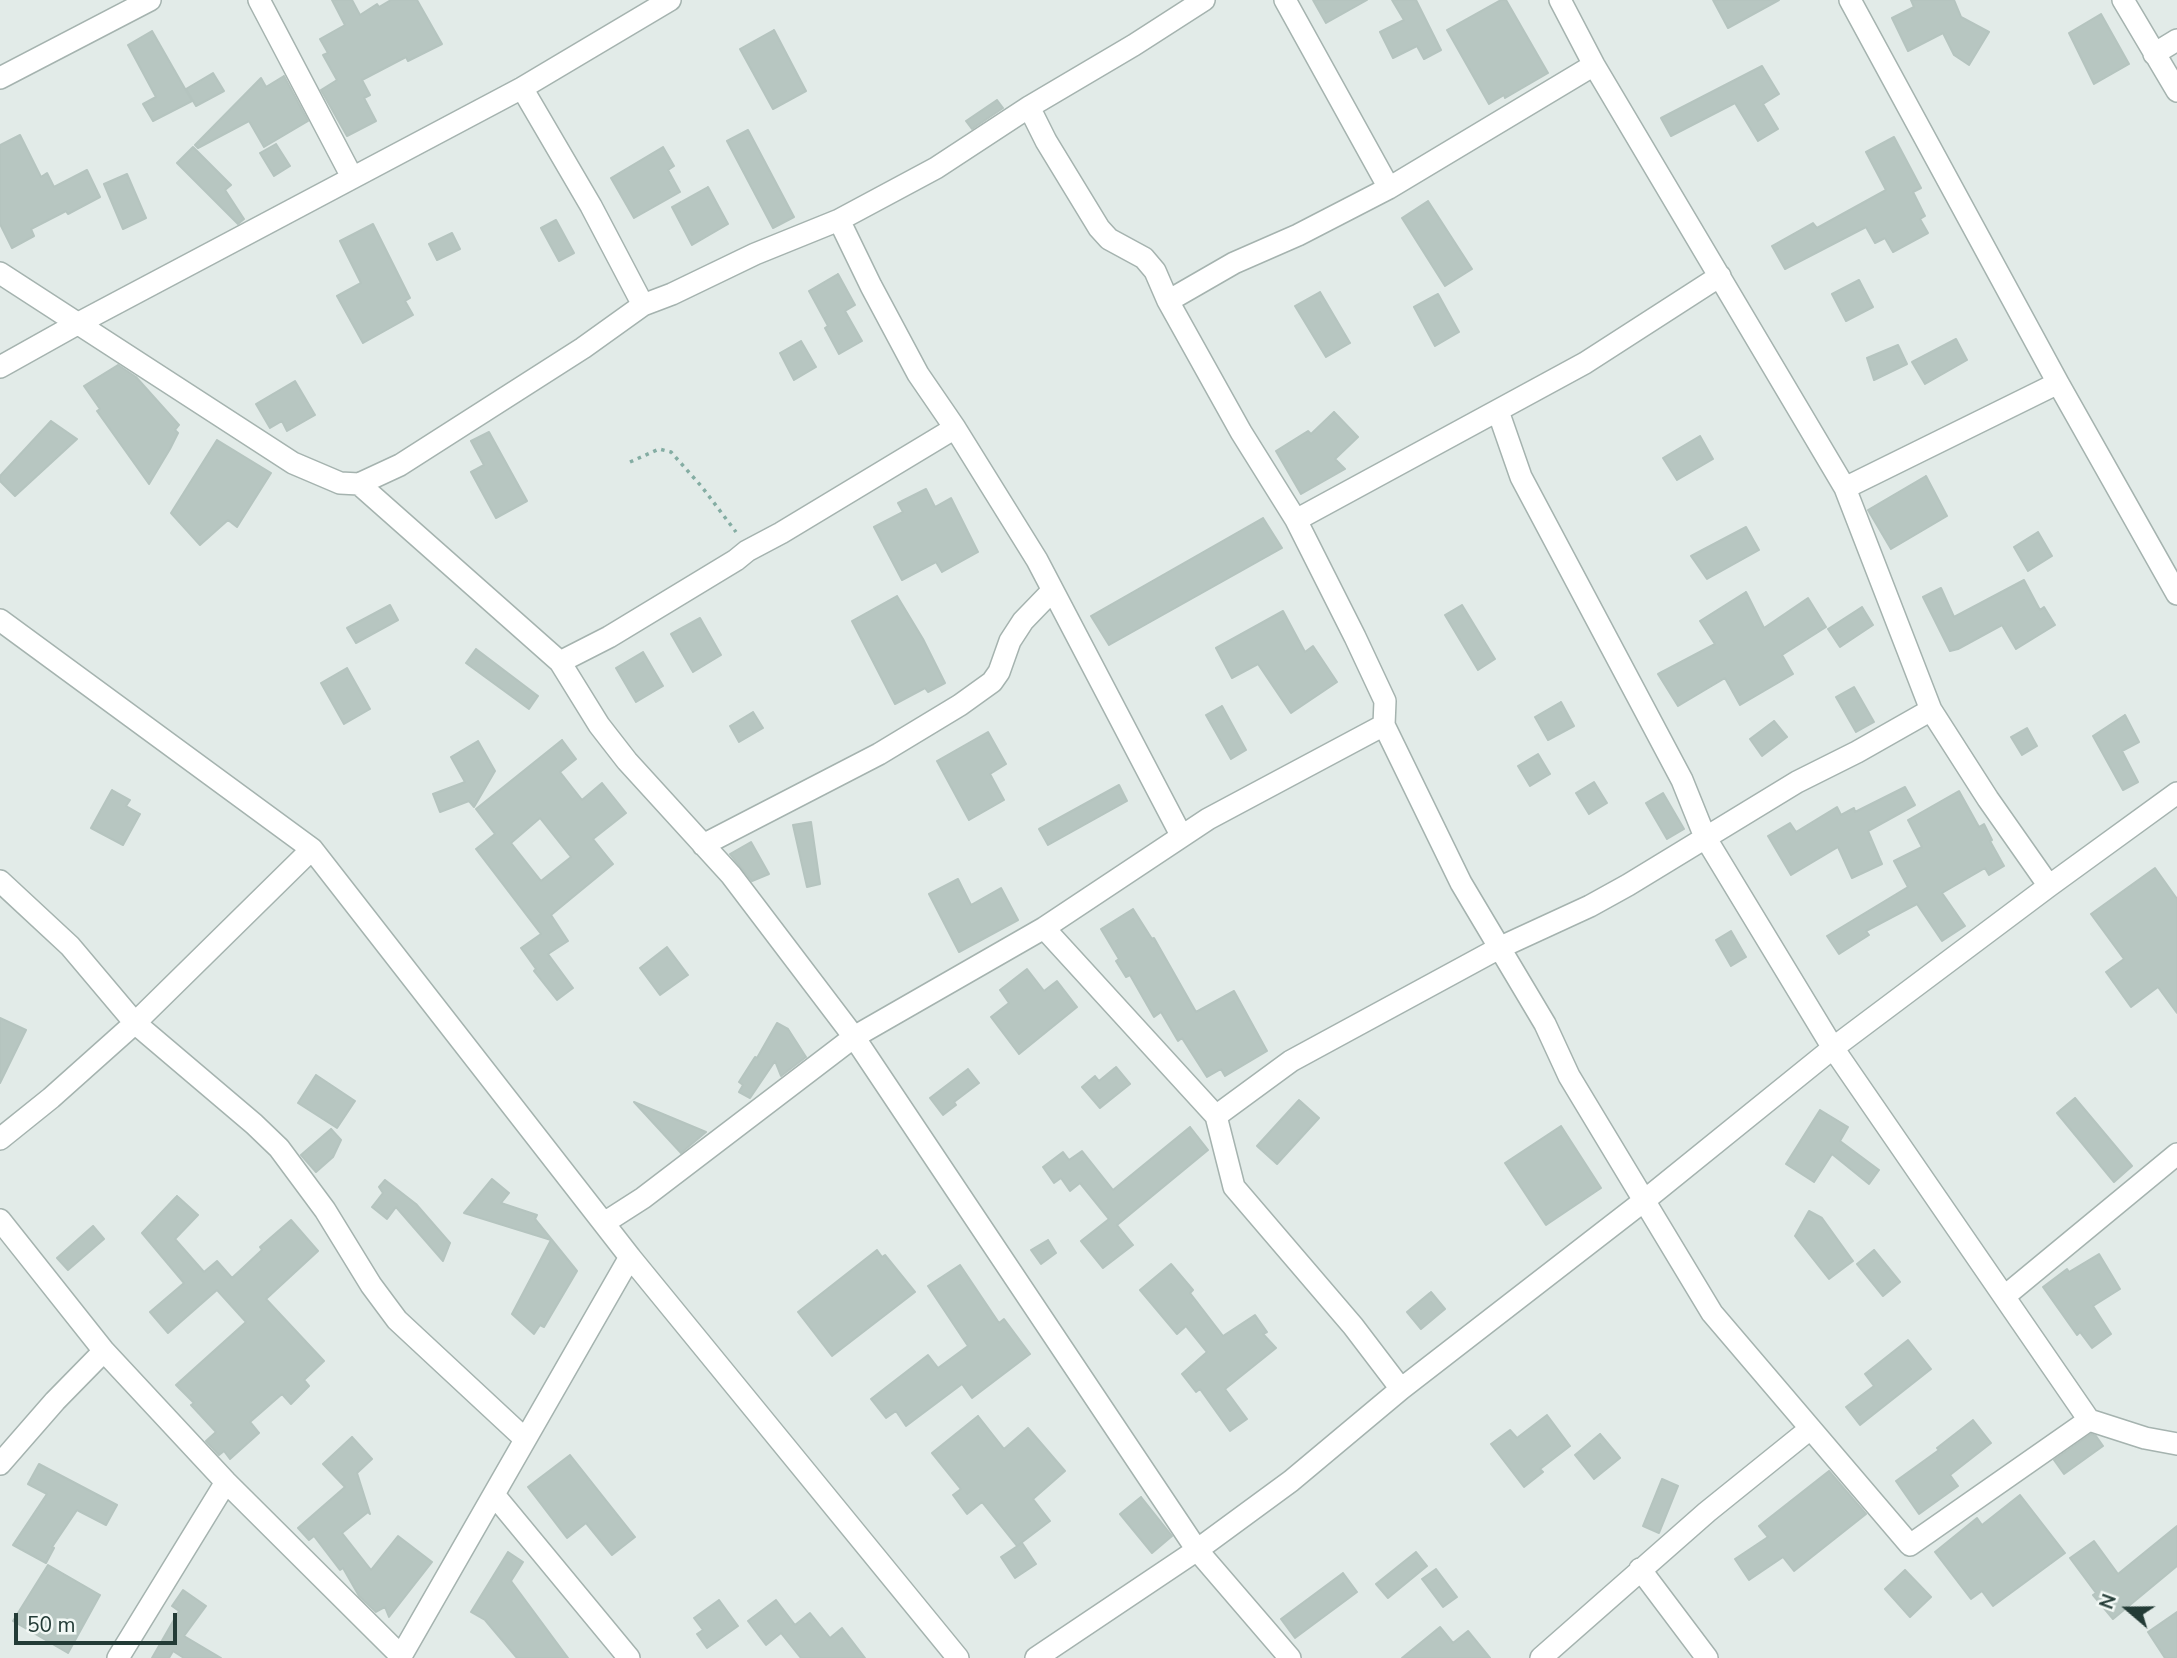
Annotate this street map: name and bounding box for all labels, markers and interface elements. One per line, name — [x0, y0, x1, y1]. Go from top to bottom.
north arrow — [2093, 1574, 2163, 1644]
text: N — [2094, 1591, 2123, 1613]
scale bar — [18, 1598, 180, 1642]
text: 50 m — [27, 1611, 76, 1639]

